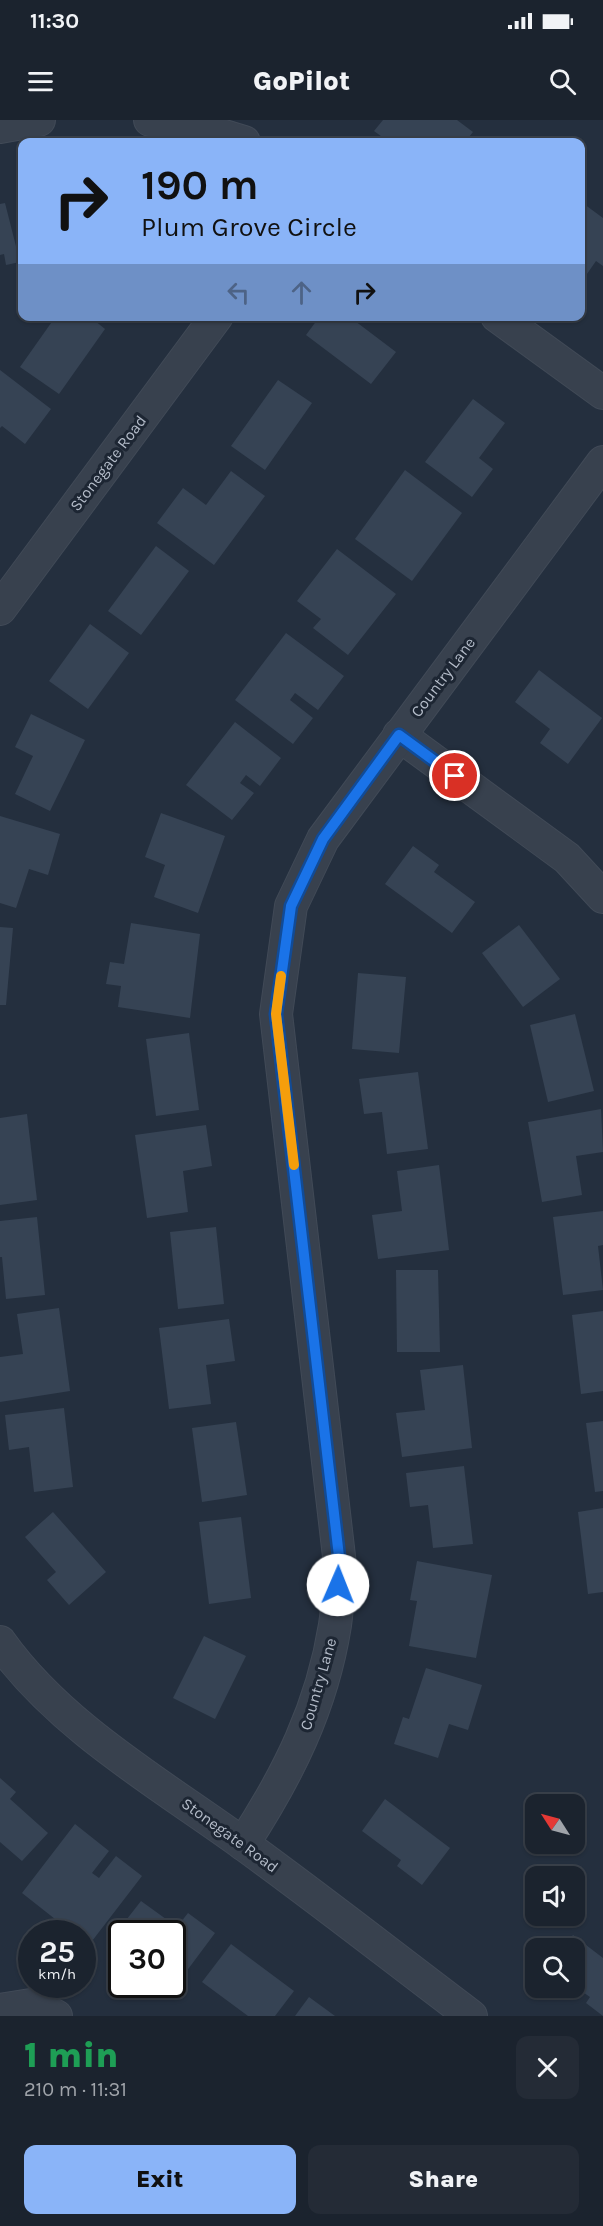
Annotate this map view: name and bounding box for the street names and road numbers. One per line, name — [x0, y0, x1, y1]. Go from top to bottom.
street label: Stonegate Road — [66, 411, 150, 515]
street label: Country Lane — [407, 633, 479, 721]
street label: Country Lane — [296, 1636, 340, 1732]
street label: Stonegate Road — [178, 1794, 282, 1876]

